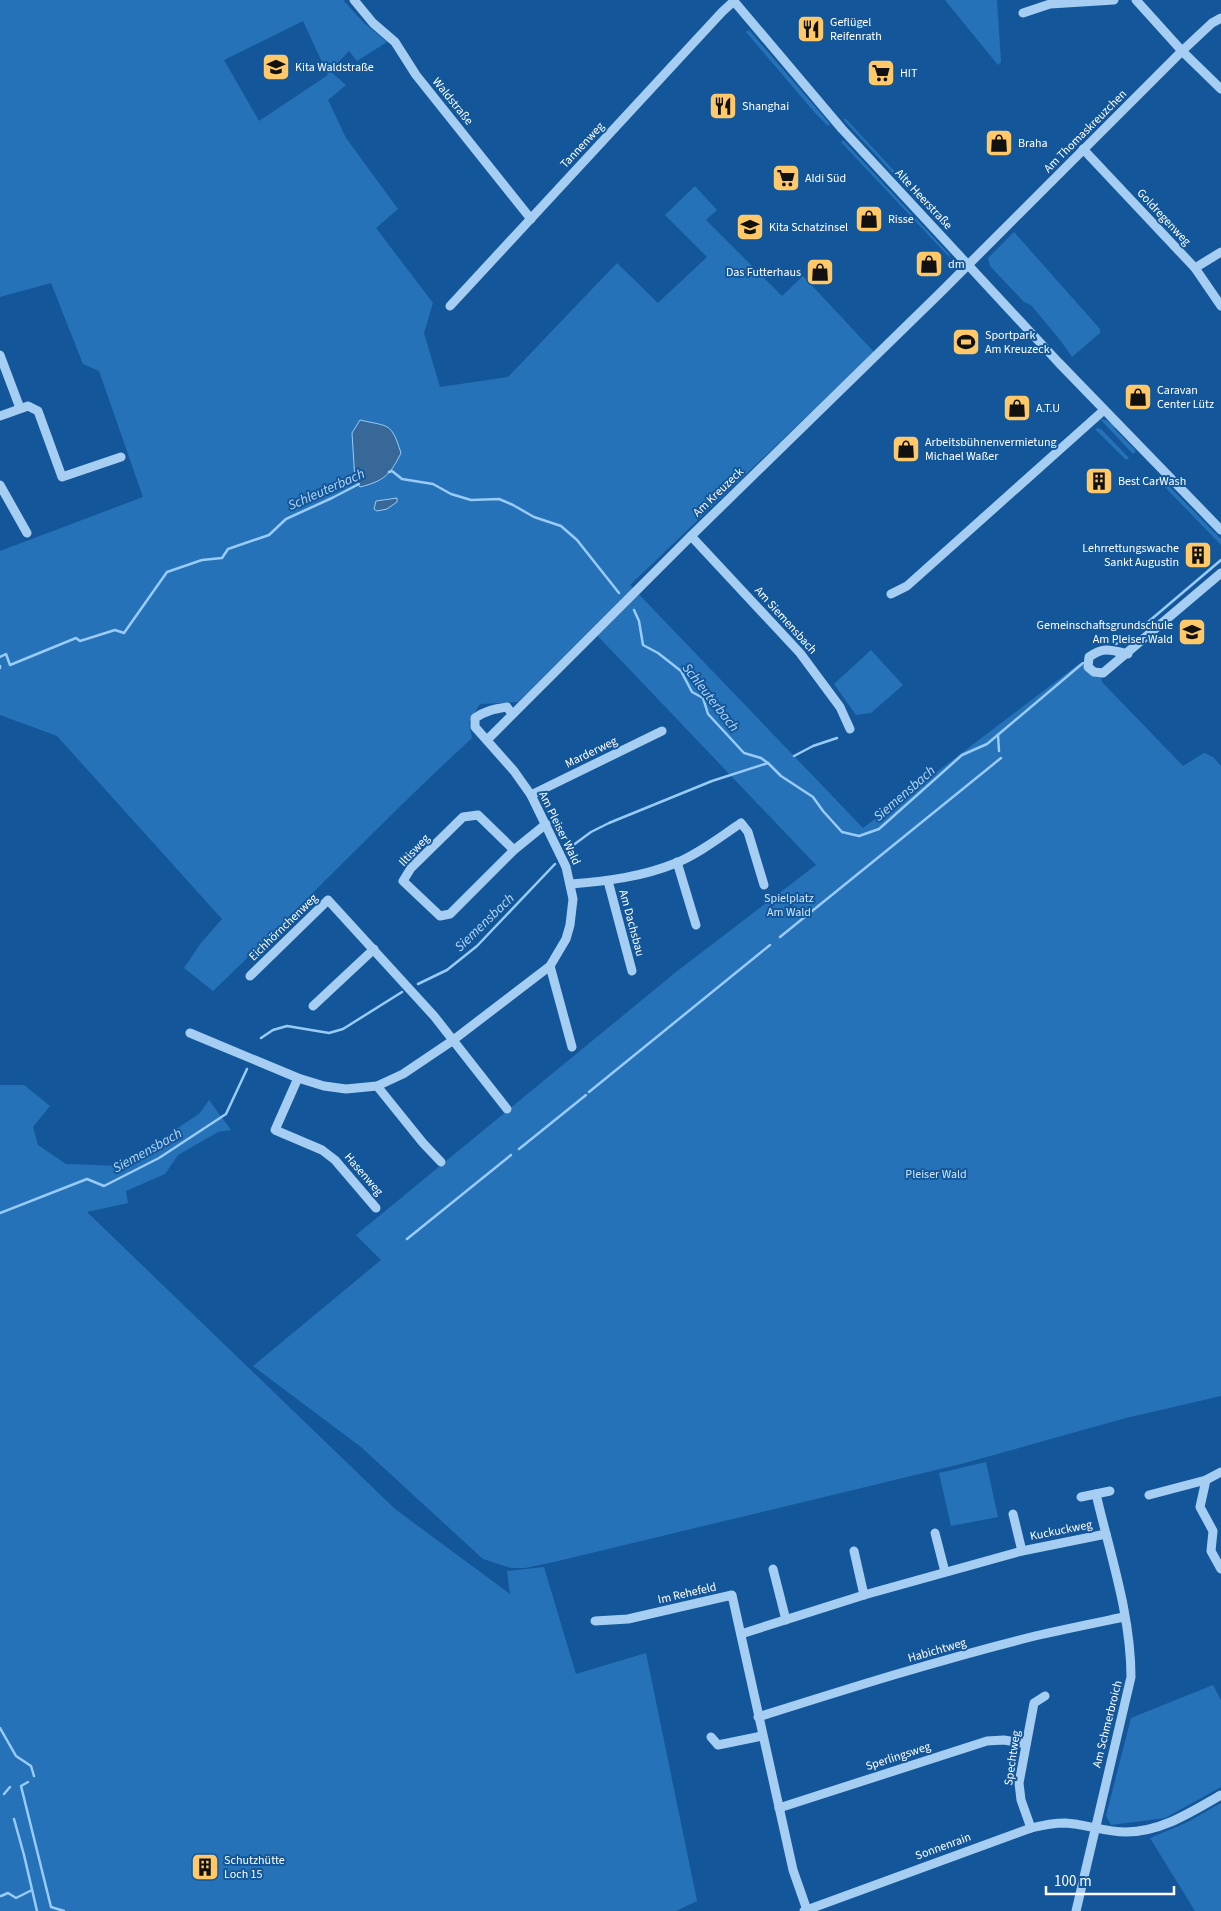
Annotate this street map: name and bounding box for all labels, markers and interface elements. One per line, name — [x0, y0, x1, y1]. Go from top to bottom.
restaurant icon: Geflügel Reifenrath — [796, 14, 826, 44]
place label: Geflügel Reifenrath — [830, 14, 882, 45]
school or university icon: Kita Waldstraße — [261, 52, 291, 82]
supermarket icon: HIT — [866, 58, 896, 88]
place label: Kita Waldstraße — [295, 59, 374, 76]
place label: HIT — [900, 65, 918, 82]
street label: Waldstraße — [428, 74, 477, 129]
street label: Am Thomaskreuzchen — [1040, 86, 1131, 177]
restaurant icon: Shanghai — [708, 91, 738, 121]
place label: Shanghai — [742, 98, 789, 115]
street label: Tannenweg — [556, 118, 608, 172]
shop icon: Braha — [984, 128, 1014, 158]
place label: Braha — [1018, 135, 1048, 152]
supermarket icon: Aldi Süd — [771, 163, 801, 193]
street label: Alte Heerstraße — [891, 165, 956, 233]
place label: Aldi Süd — [805, 170, 846, 187]
street label: Goldregenweg — [1133, 185, 1195, 250]
shop icon: Risse — [854, 204, 884, 234]
place label: Risse — [888, 211, 914, 228]
school or university icon: Kita Schatzinsel — [735, 212, 765, 242]
place label: Kita Schatzinsel — [769, 219, 848, 236]
shop icon: dm — [914, 249, 944, 279]
place label: dm — [948, 256, 965, 273]
shop icon: Das Futterhaus — [805, 257, 835, 287]
place label: Das Futterhaus — [726, 264, 801, 281]
sports icon: Sportpark Am Kreuzeck — [951, 327, 981, 357]
place label: Sportpark Am Kreuzeck — [985, 327, 1050, 358]
shop icon: Caravan Center Lütz — [1123, 382, 1153, 412]
place label: Caravan Center Lütz — [1157, 382, 1214, 413]
shop icon: A.T.U — [1002, 393, 1032, 423]
place label: A.T.U — [1036, 400, 1060, 417]
shop icon: Arbeitsbühnenvermietung Michael Waßer — [891, 434, 921, 464]
place label: Arbeitsbühnenvermietung Michael Waßer — [925, 434, 1057, 465]
water label: Schleuterbach — [285, 464, 368, 516]
street label: Am Kreuzeck — [689, 464, 748, 521]
building icon: Best CarWash — [1084, 466, 1114, 496]
place label: Best CarWash — [1118, 473, 1186, 490]
place label: Lehrrettungswache Sankt Augustin — [1082, 540, 1179, 571]
building icon: Lehrrettungswache Sankt Augustin — [1183, 540, 1213, 570]
street label: Am Siemensbach — [750, 583, 821, 658]
place label: Gemeinschaftsgrundschule Am Pleiser Wald — [1037, 617, 1173, 648]
school or university icon: Gemeinschaftsgrundschule Am Pleiser Wald — [1177, 617, 1207, 647]
water label: Schleuterbach — [677, 659, 743, 736]
street label: Marderweg — [562, 732, 620, 772]
water label: Siemensbach — [869, 761, 940, 826]
street label: Am Pleiser Wald — [534, 788, 585, 868]
street label: Iltisweg — [395, 830, 434, 870]
street label: Am Dachsbau — [614, 888, 649, 958]
water label: Siemensbach — [450, 889, 519, 956]
street label: Eichhörnchenweg — [245, 890, 322, 965]
park label: Spielplatz Am Wald — [764, 890, 814, 921]
water label: Siemensbach — [109, 1124, 186, 1178]
street label: Hasenweg — [340, 1149, 387, 1199]
park label: Pleiser Wald — [905, 1166, 967, 1183]
street label: Kuckuckweg — [1029, 1516, 1094, 1545]
street label: Im Rehefeld — [656, 1578, 718, 1608]
street label: Habichtweg — [906, 1634, 968, 1667]
street label: Am Schmerbroich — [1088, 1679, 1127, 1770]
street label: Spechtweg — [1000, 1729, 1025, 1787]
street label: Sperlingsweg — [864, 1738, 933, 1775]
street label: Sonnenrain — [913, 1829, 973, 1864]
building icon: Schutzhütte Loch 15 — [190, 1852, 220, 1882]
place label: Schutzhütte Loch 15 — [224, 1852, 285, 1883]
scale bar — [1046, 1864, 1174, 1896]
text: 100 m — [1054, 1871, 1092, 1892]

